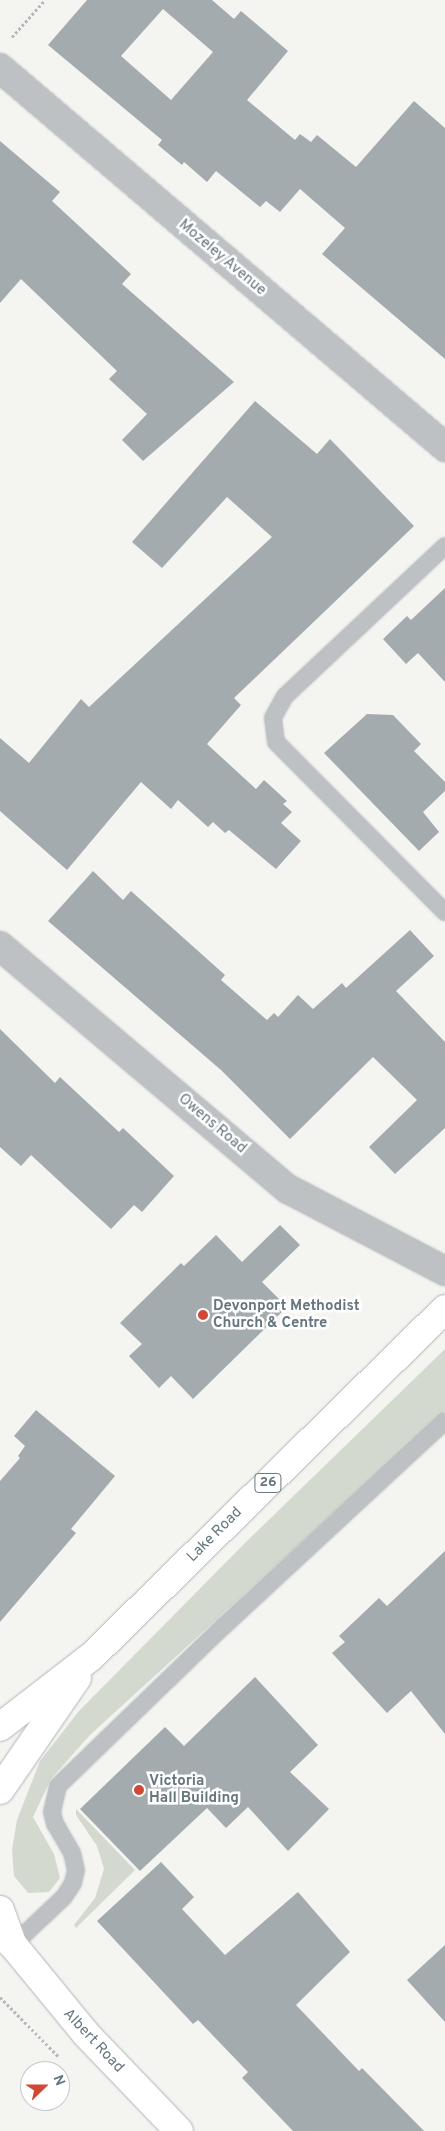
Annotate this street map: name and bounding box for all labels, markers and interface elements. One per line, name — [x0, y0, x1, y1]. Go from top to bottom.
street label: Mozeley Avenue — [174, 216, 270, 300]
street label: Owens Road — [174, 1090, 250, 1158]
place label: Devonport Methodist Church & Centre — [213, 1297, 360, 1332]
marker: Devonport Methodist Church & Centre — [197, 1309, 209, 1321]
road number: 26 — [254, 1472, 282, 1495]
street label: Lake Road — [184, 1504, 246, 1566]
place label: Victoria Hall Building — [149, 1772, 239, 1807]
marker: Victoria Hall Building — [133, 1784, 145, 1796]
street label: Albert Road — [59, 2005, 127, 2077]
north arrow — [20, 2061, 70, 2111]
text: N — [49, 2073, 68, 2088]

